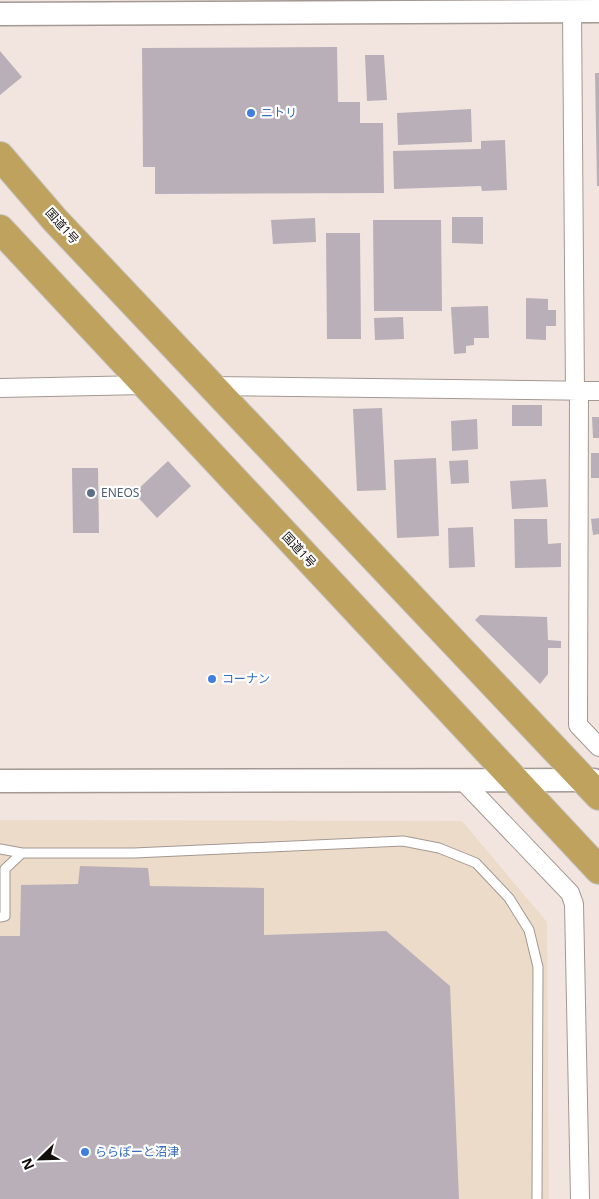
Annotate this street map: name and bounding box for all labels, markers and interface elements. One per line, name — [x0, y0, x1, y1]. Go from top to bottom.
place label: ニトリ — [261, 104, 297, 121]
marker: ニトリ — [245, 107, 257, 119]
street label: 国道1号 — [42, 204, 83, 247]
place label: ENEOS — [101, 484, 140, 501]
marker: ENEOS — [85, 487, 97, 499]
street label: 国道1号 — [279, 528, 320, 571]
place label: コーナン — [222, 670, 270, 687]
marker: コーナン — [206, 673, 218, 685]
north arrow — [15, 1134, 65, 1184]
place label: ららぽーと沼津 — [95, 1143, 179, 1160]
marker: ららぽーと沼津 — [79, 1146, 91, 1158]
text: N — [17, 1155, 39, 1173]

